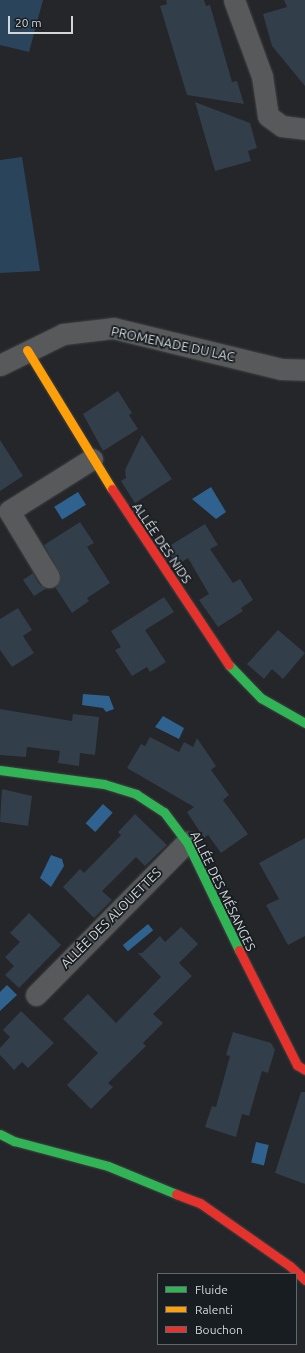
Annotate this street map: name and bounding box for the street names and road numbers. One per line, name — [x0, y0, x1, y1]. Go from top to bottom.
street label: PROMENADE DU LAC — [110, 323, 236, 365]
street label: ALLÉE DES NIDS — [129, 500, 195, 586]
street label: ALLÉE DES MÉSANGES — [187, 829, 259, 953]
street label: ALLÉE DES ALOUETTES — [58, 865, 164, 971]

